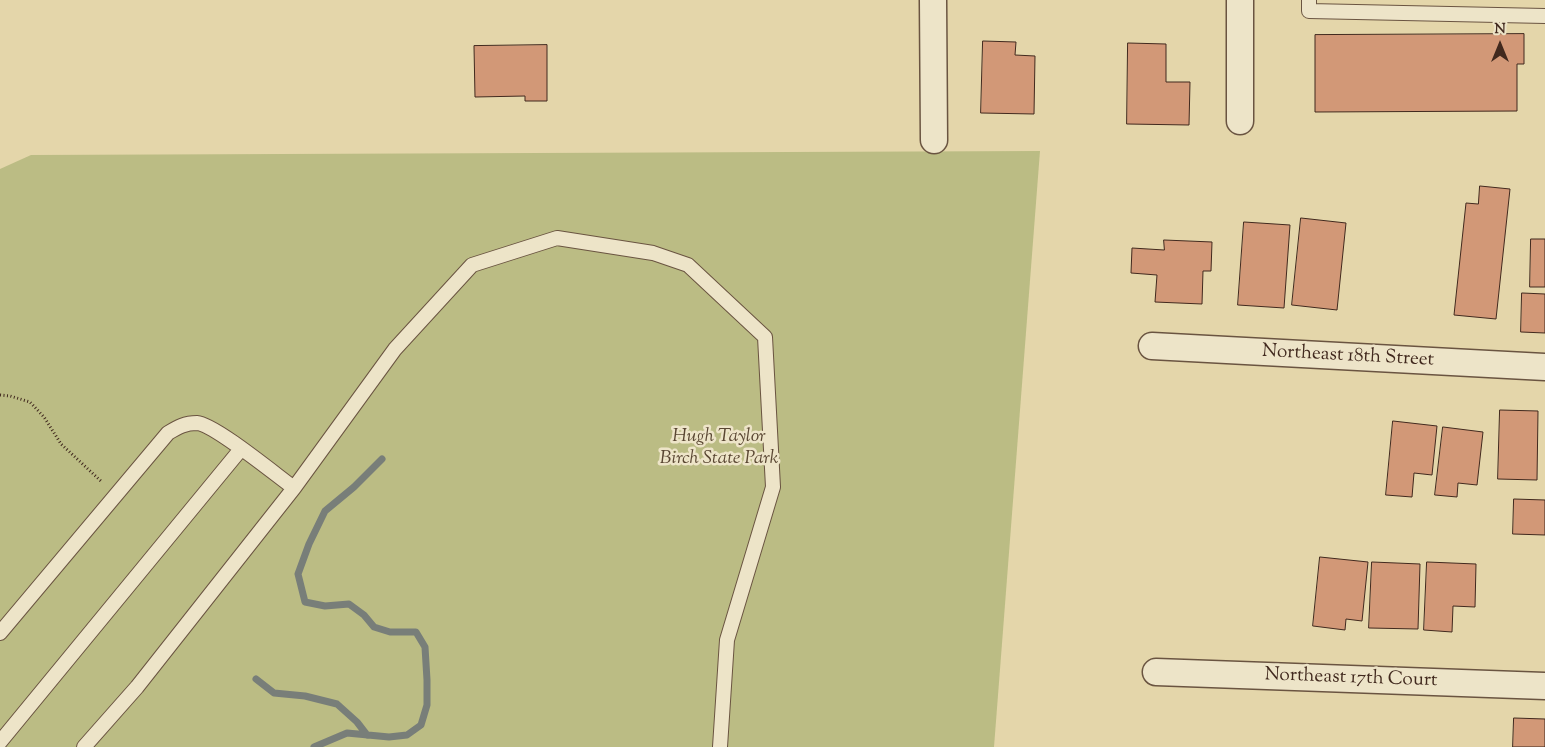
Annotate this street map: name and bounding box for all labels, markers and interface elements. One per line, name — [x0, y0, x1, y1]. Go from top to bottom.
north arrow — [1475, 20, 1525, 70]
text: N — [1494, 20, 1506, 40]
street label: Northeast 18th Street — [1261, 341, 1435, 373]
park label: Hugh Taylor Birch State Park — [660, 427, 778, 471]
street label: Northeast 17th Court — [1264, 665, 1438, 693]

